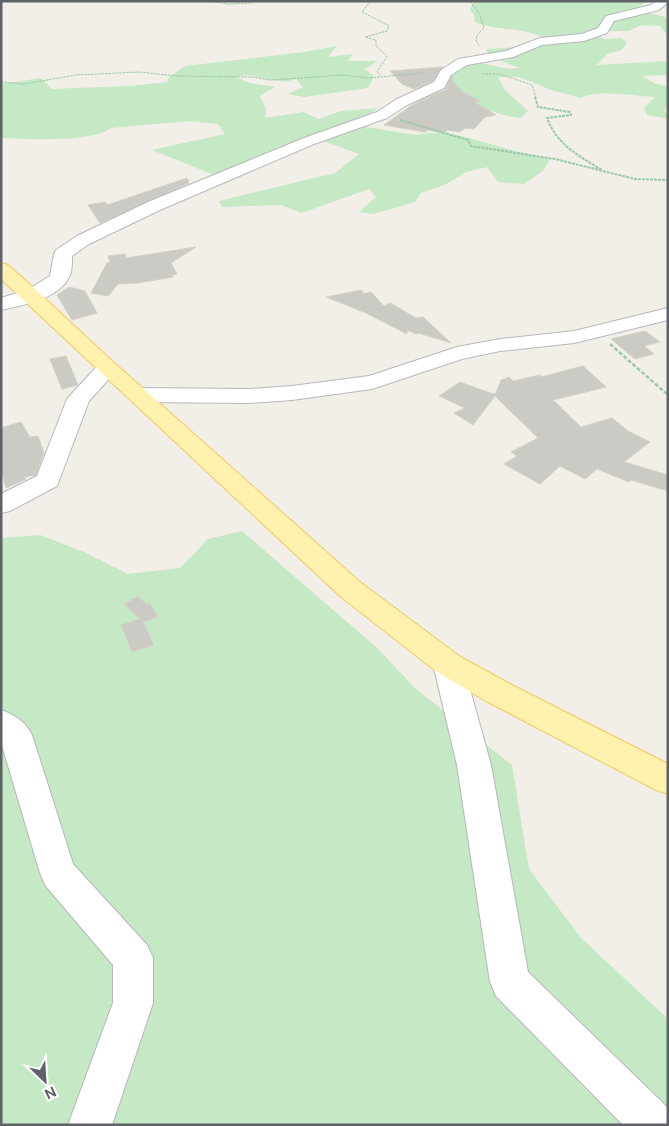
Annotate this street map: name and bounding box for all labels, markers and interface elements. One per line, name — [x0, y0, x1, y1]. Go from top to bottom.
north arrow — [20, 1056, 70, 1106]
text: N — [42, 1083, 59, 1102]

